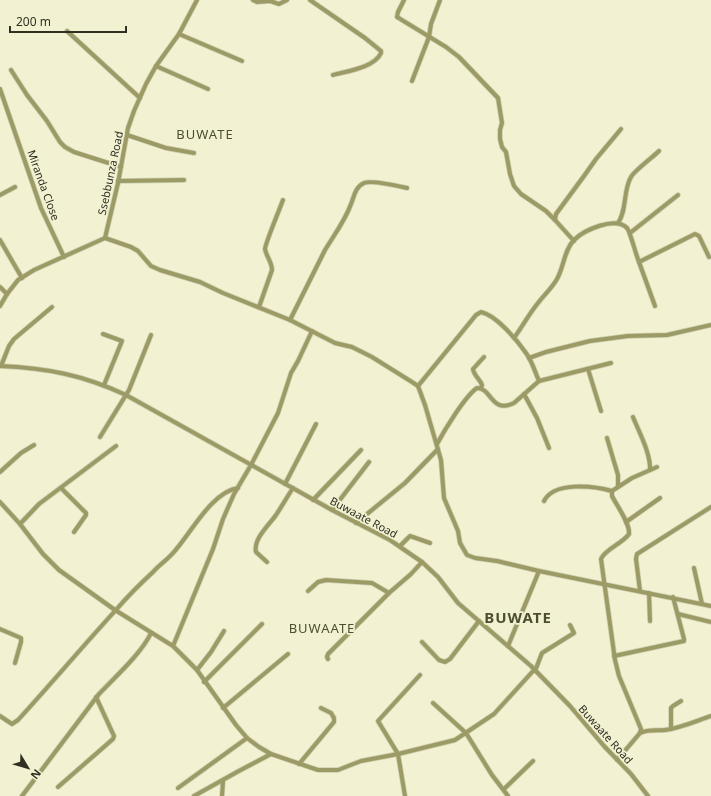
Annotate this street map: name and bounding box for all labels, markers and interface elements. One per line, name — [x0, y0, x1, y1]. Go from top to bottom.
scale bar — [10, 8, 126, 34]
text: 200 m — [16, 13, 51, 30]
district label: BUWATE — [176, 125, 234, 143]
street label: Ssebbunza Road — [94, 130, 126, 216]
street label: Miranda Close — [24, 148, 64, 222]
street label: Buwaate Road — [328, 493, 400, 541]
district label: BUWATE — [484, 607, 552, 627]
district label: BUWAATE — [289, 619, 355, 637]
street label: Buwaate Road — [576, 701, 636, 767]
north arrow — [8, 748, 48, 788]
text: N — [28, 766, 45, 783]

